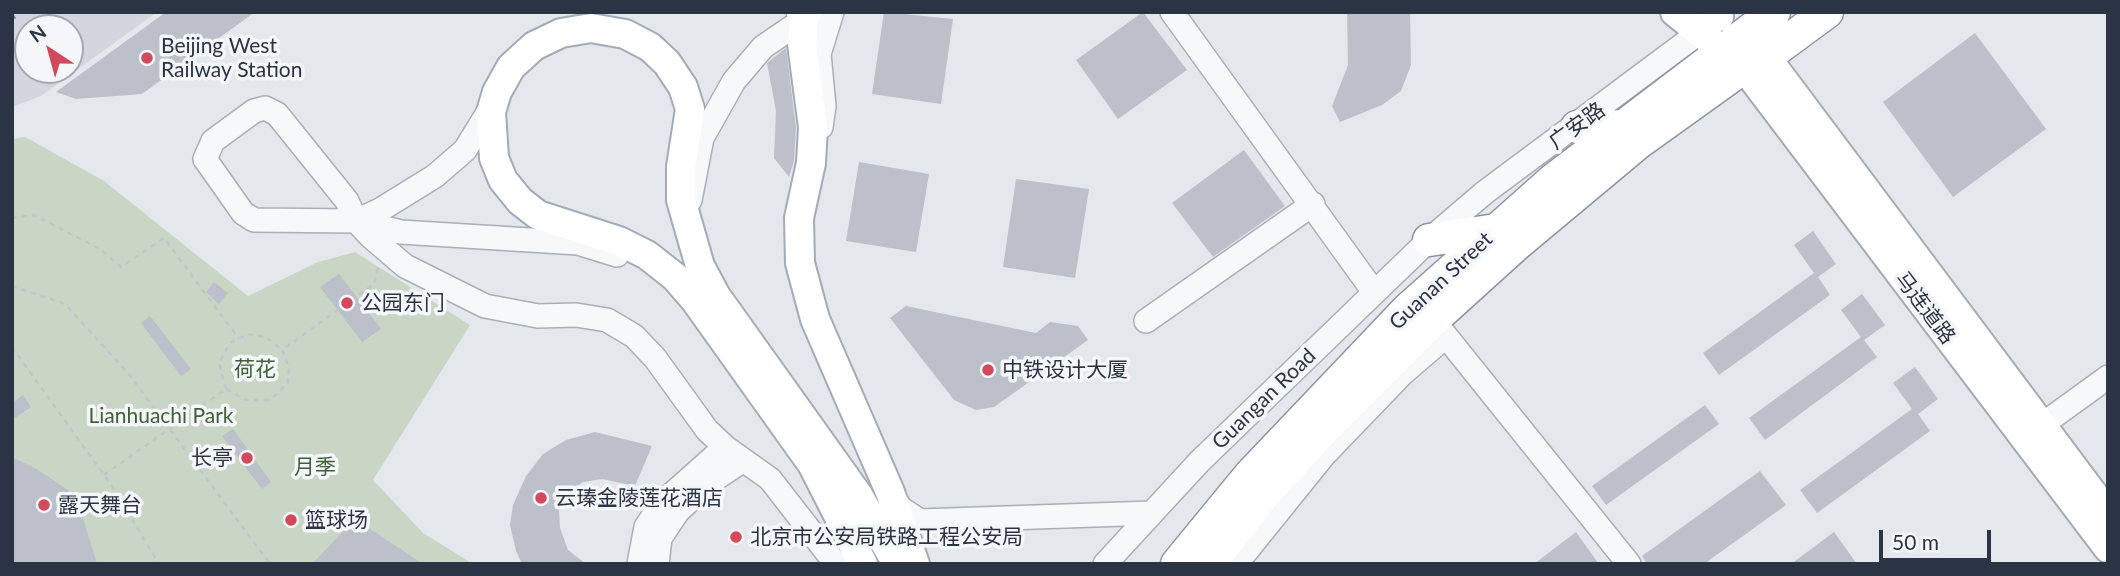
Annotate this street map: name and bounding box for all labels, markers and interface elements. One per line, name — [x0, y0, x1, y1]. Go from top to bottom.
north arrow — [14, 14, 84, 84]
text: N — [25, 20, 50, 47]
place label: Beijing West Railway Station — [161, 33, 302, 83]
marker: Beijing West Railway Station — [139, 50, 155, 66]
street label: 广安路 — [1544, 97, 1610, 155]
street label: Guanan Street — [1384, 227, 1498, 335]
street label: 马连道路 — [1890, 267, 1960, 349]
place label: 公园东门 — [361, 290, 445, 316]
marker: 公园东门 — [339, 295, 355, 311]
street label: Guangan Road — [1207, 343, 1321, 455]
park label: 荷花 — [234, 356, 276, 382]
place label: 中铁设计大厦 — [1002, 357, 1128, 383]
marker: 中铁设计大厦 — [980, 362, 996, 378]
park label: Lianhuachi Park — [88, 403, 234, 429]
place label: 长亭 — [191, 445, 233, 471]
marker: 长亭 — [239, 450, 255, 466]
park label: 月季 — [294, 454, 336, 480]
place label: 云瑧金陵莲花酒店 — [555, 485, 723, 511]
marker: 云瑧金陵莲花酒店 — [533, 490, 549, 506]
place label: 露天舞台 — [58, 492, 142, 518]
marker: 露天舞台 — [36, 497, 52, 513]
place label: 篮球场 — [305, 507, 368, 533]
marker: 篮球场 — [283, 512, 299, 528]
scale bar — [1882, 516, 1994, 560]
place label: 北京市公安局铁路工程公安局 — [750, 524, 1023, 550]
marker: 北京市公安局铁路工程公安局 — [728, 529, 744, 545]
text: 50 m — [1892, 529, 1939, 554]

